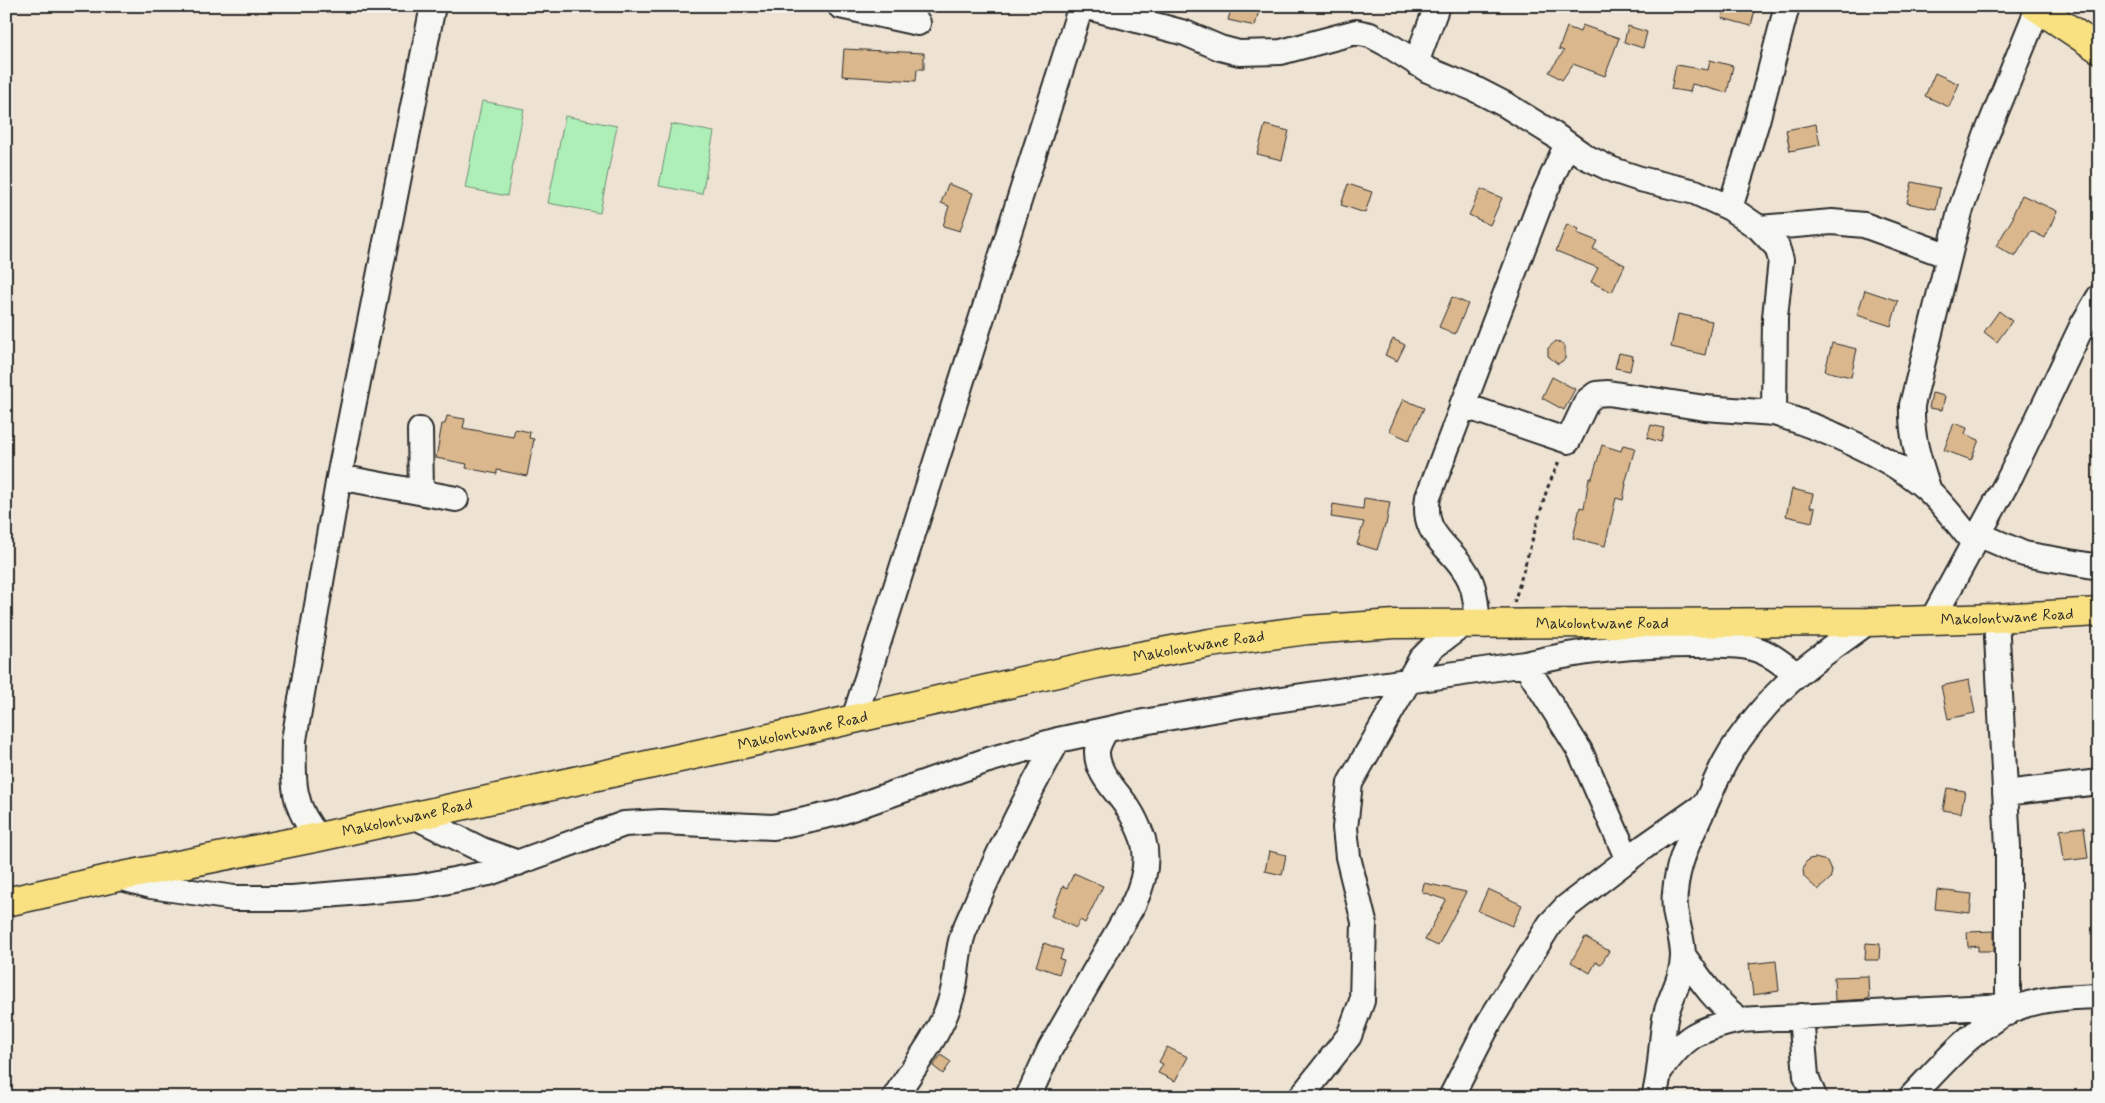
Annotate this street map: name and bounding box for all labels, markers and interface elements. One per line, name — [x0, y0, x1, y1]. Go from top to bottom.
street label: Makolontwane Road — [1940, 603, 2074, 630]
street label: Makolontwane Road — [1536, 612, 1669, 634]
street label: Makolontwane Road — [1131, 625, 1266, 668]
street label: Makolontwane Road — [735, 706, 870, 756]
street label: Makolontwane Road — [340, 793, 474, 842]

